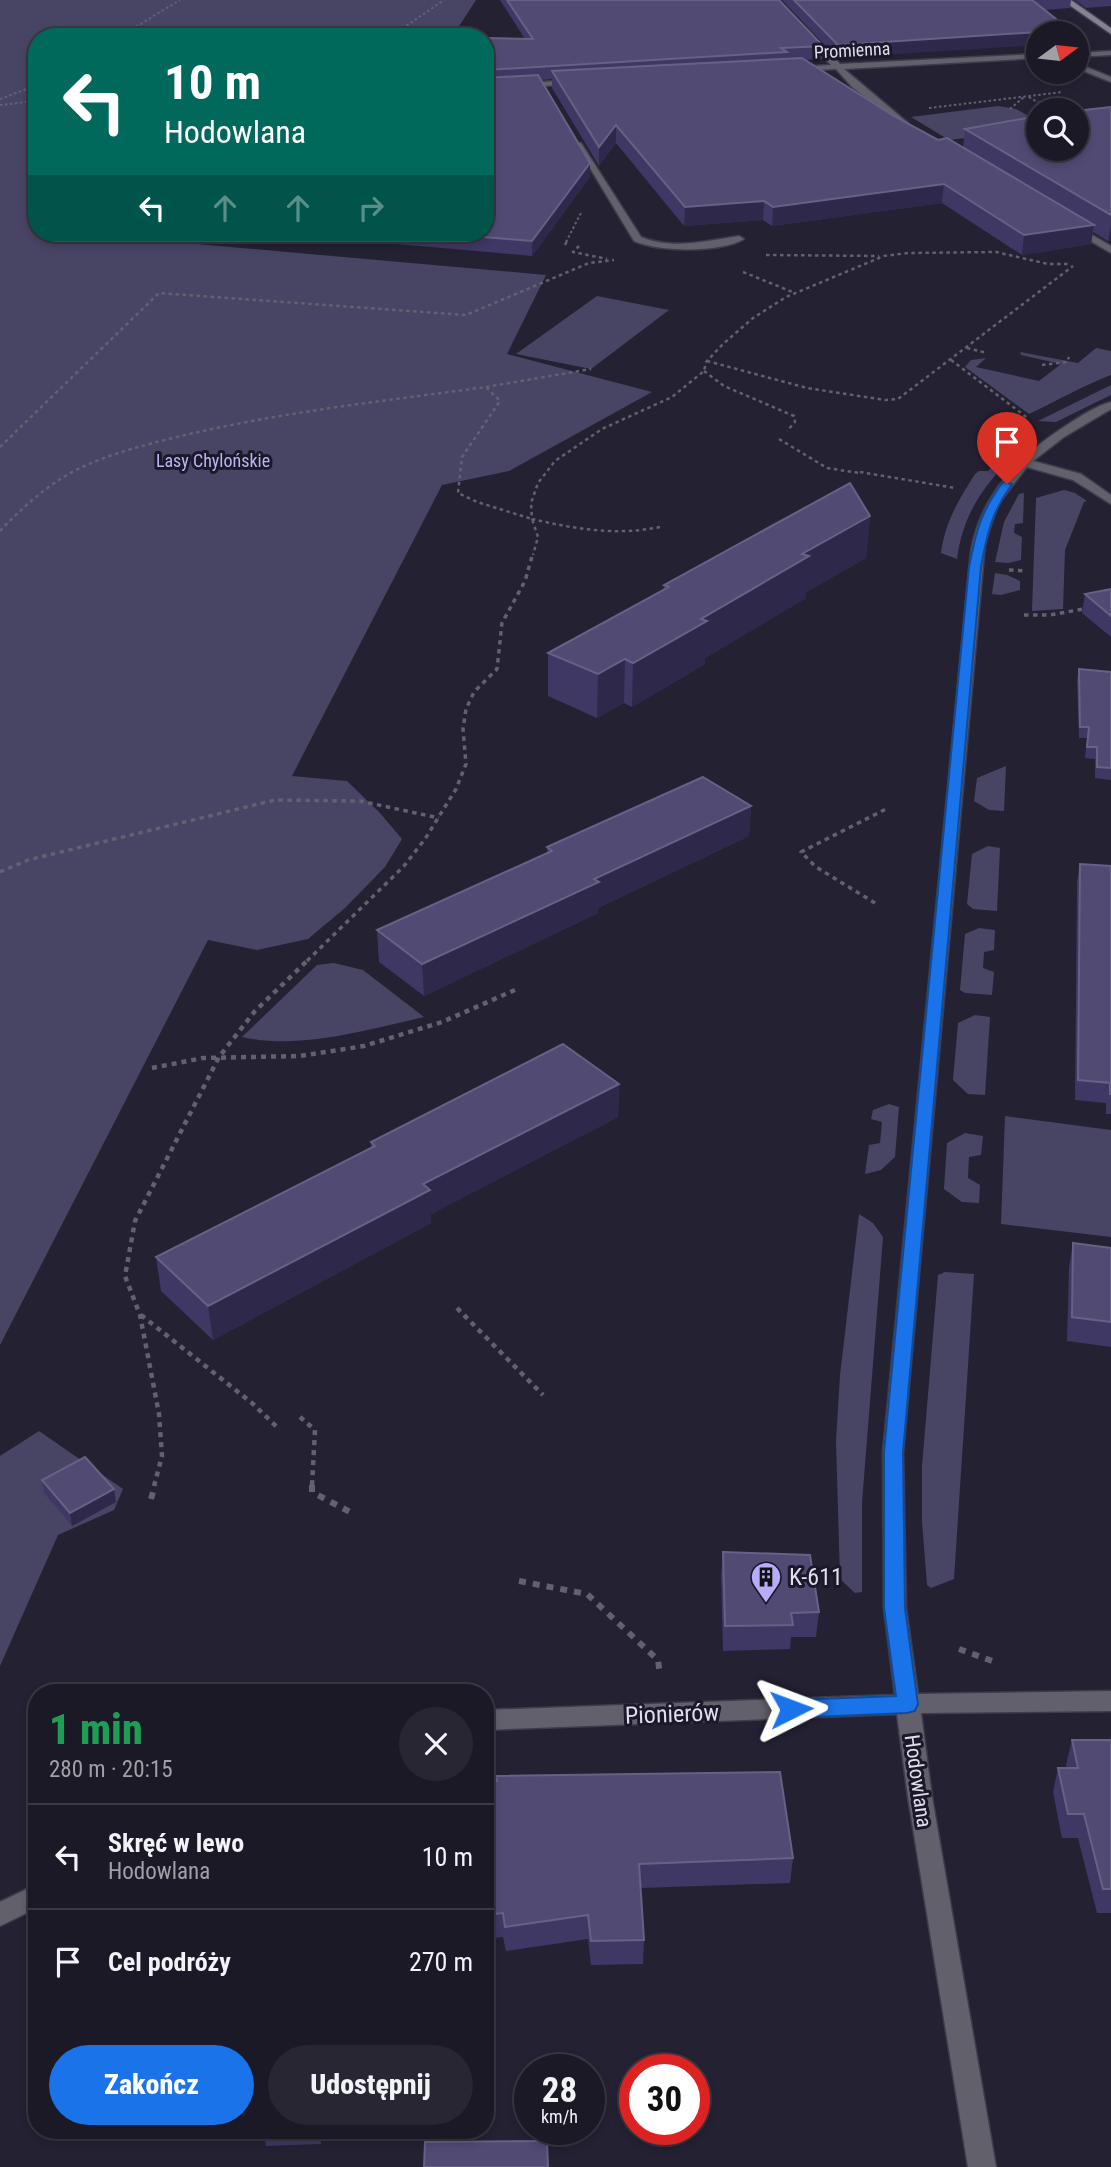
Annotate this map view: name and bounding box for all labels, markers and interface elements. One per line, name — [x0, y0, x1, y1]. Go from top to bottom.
north arrow — [1026, 21, 1088, 84]
map controls — [1026, 21, 1089, 161]
street label: Promienna — [813, 38, 891, 62]
text: 10 m — [164, 54, 261, 111]
icon: left — [49, 56, 140, 147]
button: search — [1026, 98, 1089, 161]
text: Hodowlana — [164, 113, 306, 151]
icon: left — [133, 189, 171, 227]
icon: ahead — [206, 189, 244, 227]
icon: ahead — [279, 189, 317, 227]
icon: right — [352, 189, 390, 227]
pin — [977, 412, 1037, 484]
icon: arrive — [988, 423, 1026, 461]
park label: Lasy Chylońskie — [156, 450, 270, 471]
building icon: K-611 — [749, 1560, 783, 1604]
place label: K-611 — [789, 1563, 843, 1591]
position arrow — [754, 1672, 828, 1746]
street label: Pionierów — [625, 1698, 719, 1730]
text: 1 min — [49, 1705, 143, 1754]
button: close — [399, 1707, 473, 1781]
street label: Hodowlana — [900, 1733, 936, 1829]
text: 280 m · 20:15 — [49, 1756, 173, 1783]
text: Skręć w lewo — [108, 1828, 244, 1858]
icon: left — [49, 1838, 87, 1876]
text: 10 m — [422, 1842, 473, 1872]
text: Hodowlana — [108, 1858, 210, 1885]
icon: arrive — [49, 1943, 87, 1981]
text: Cel podróży — [108, 1947, 231, 1977]
text: 270 m — [409, 1947, 473, 1977]
button: Zakończ — [49, 2045, 254, 2125]
button: Udostępnij — [268, 2045, 473, 2125]
speed limit sign: 30 — [619, 2054, 710, 2145]
text: 28 — [542, 2070, 577, 2111]
text: km/h — [541, 2106, 578, 2127]

